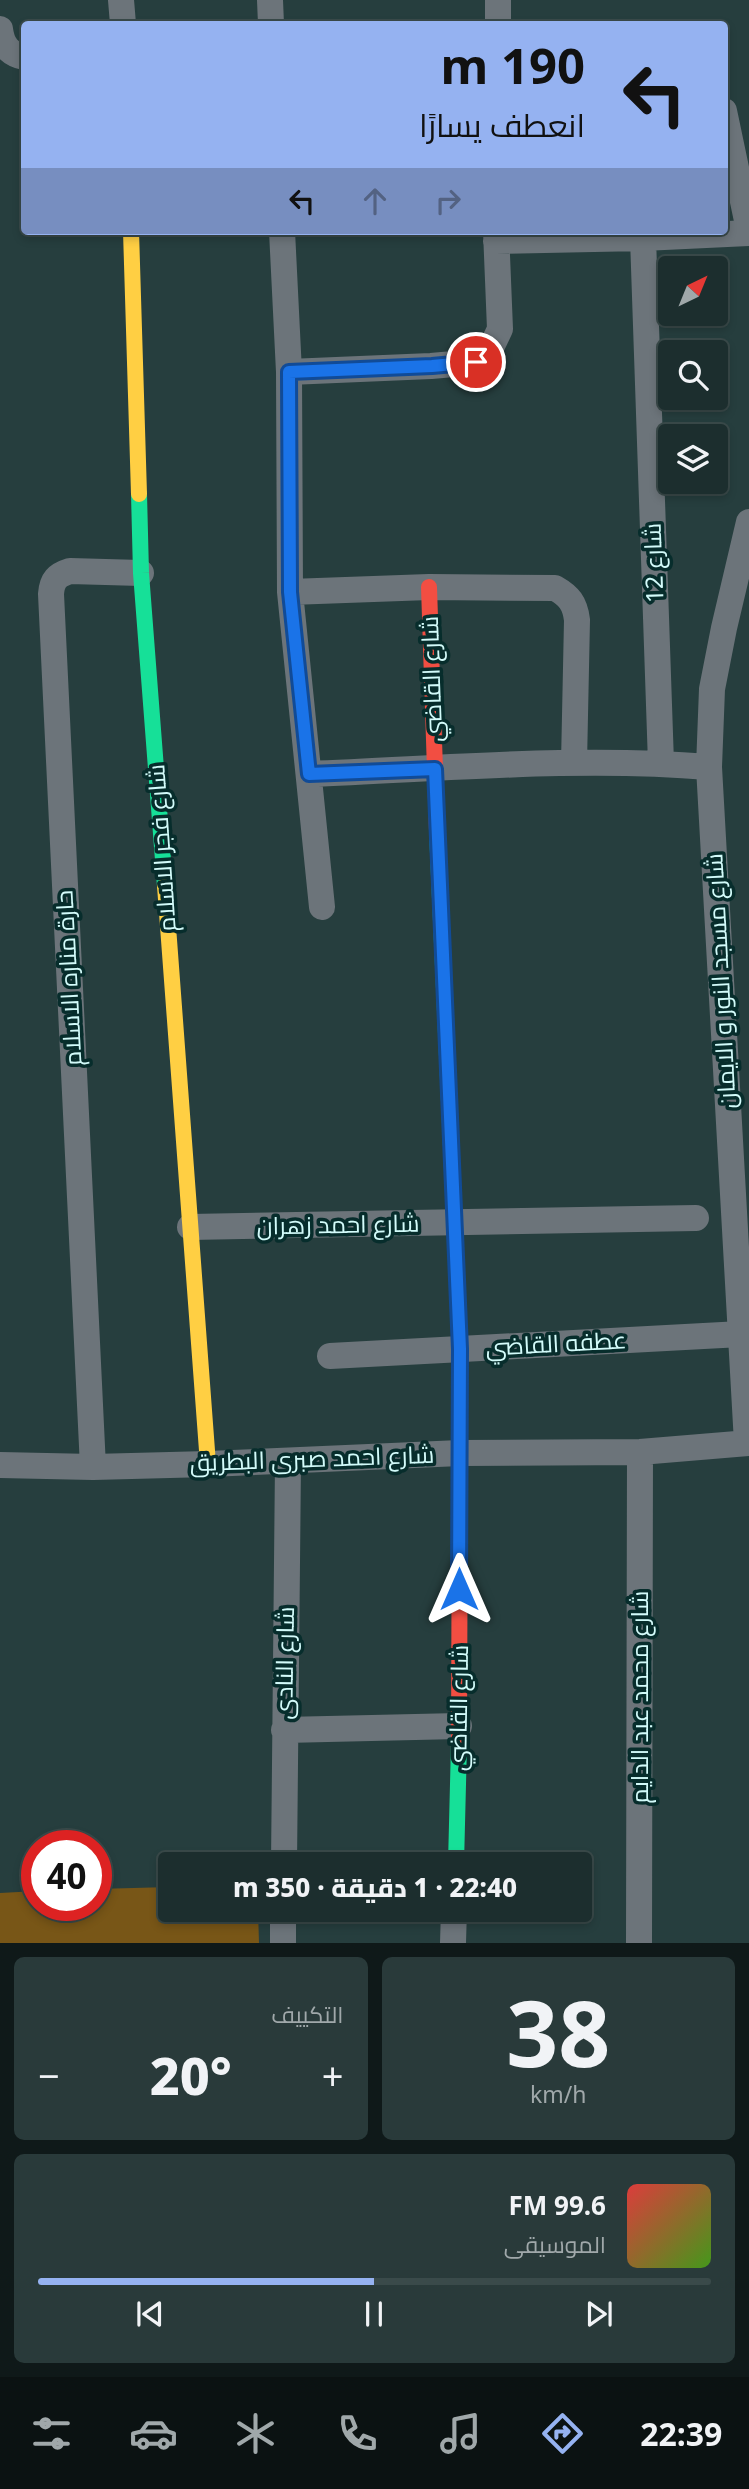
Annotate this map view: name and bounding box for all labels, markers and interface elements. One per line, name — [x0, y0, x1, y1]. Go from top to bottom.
text: 190 m — [440, 32, 585, 98]
icon: left — [609, 49, 700, 140]
text: انعطف يسارًا — [419, 103, 585, 146]
icon: left — [283, 182, 321, 220]
icon: ahead — [356, 182, 394, 220]
icon: right — [429, 182, 467, 220]
north arrow — [658, 256, 728, 326]
map controls — [658, 256, 728, 494]
pin — [446, 332, 506, 392]
button: search — [658, 340, 728, 410]
icon: arrive — [457, 343, 495, 381]
button: layers — [658, 424, 728, 494]
street label: شارع 12 — [635, 522, 671, 604]
street label: شارع القاضي — [412, 615, 452, 743]
street label: شارع فجر الاسلام — [138, 763, 184, 933]
street label: شارع مسجد النور و الايمان — [696, 852, 744, 1110]
street label: حارة مناره الاسلام — [46, 889, 90, 1067]
street label: شارع احمد زهران — [256, 1206, 420, 1242]
street label: عطفه القاضي — [485, 1322, 627, 1366]
street label: شارع احمد صبرى البطريق — [189, 1437, 435, 1479]
position arrow — [422, 1552, 496, 1626]
street label: شارع محمد عبد الدايم — [622, 1591, 656, 1803]
street label: شارع النادى — [266, 1606, 302, 1720]
street label: شارع القاضي — [440, 1645, 478, 1771]
speed limit sign: 40 — [21, 1830, 112, 1921]
text: 22:40 · 1 دقيقة · 350 m — [233, 1869, 517, 1905]
text: 38 — [506, 1970, 610, 2094]
text: التكييف — [271, 1998, 344, 2030]
text: 20° — [150, 2039, 232, 2110]
text: − — [38, 2049, 60, 2101]
text: + — [322, 2049, 343, 2101]
text: km/h — [530, 2078, 587, 2110]
text: 99.6 FM — [509, 2187, 606, 2223]
text: الموسيقى — [504, 2228, 606, 2260]
icon: previous — [131, 2295, 169, 2333]
icon: pause — [355, 2295, 393, 2333]
icon: next — [580, 2295, 618, 2333]
icon: filters — [27, 2409, 76, 2458]
icon: car — [129, 2409, 178, 2458]
icon: climate — [231, 2409, 280, 2458]
icon: phone — [333, 2409, 382, 2458]
icon: music — [436, 2409, 485, 2458]
icon: directions — [538, 2409, 587, 2458]
text: 22:39 — [640, 2412, 722, 2455]

